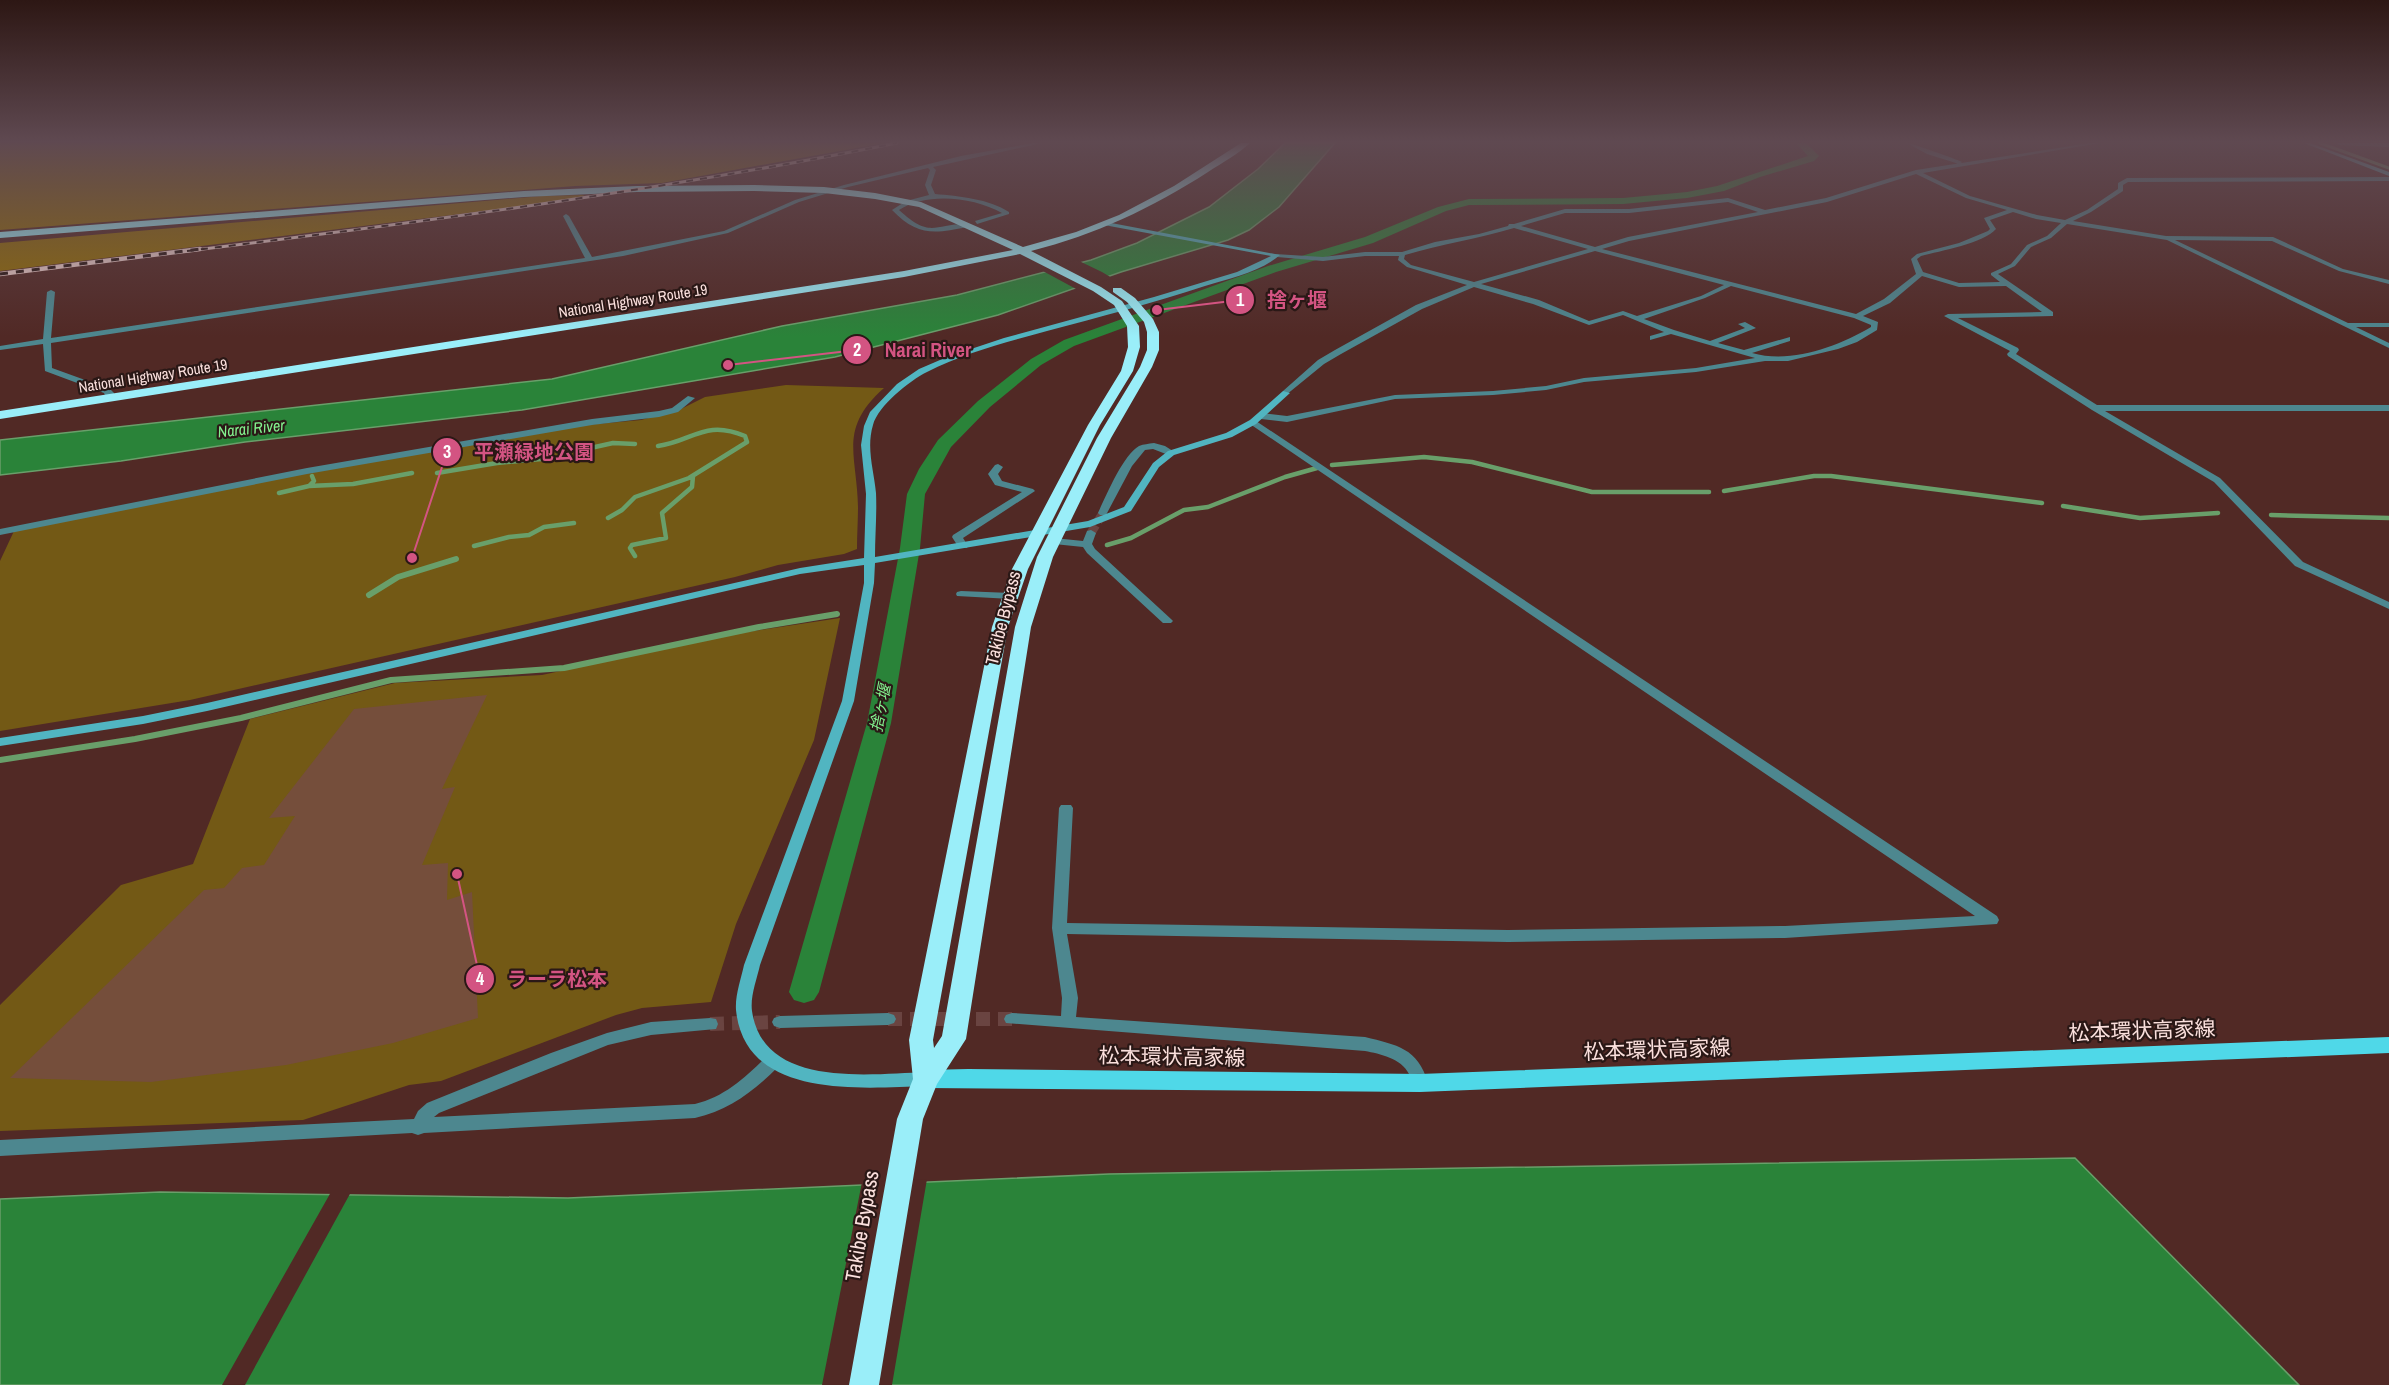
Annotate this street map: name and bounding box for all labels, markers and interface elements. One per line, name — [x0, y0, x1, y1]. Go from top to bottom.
street label: National Highway Route 19 — [557, 278, 709, 323]
callout: 捨ヶ堰 — [1225, 281, 1339, 319]
text: 捨ヶ堰 — [1267, 286, 1327, 313]
text: 1 — [1236, 287, 1245, 312]
callout: Narai River — [842, 331, 983, 369]
text: Narai River — [885, 336, 972, 363]
text: 2 — [853, 337, 861, 362]
street label: National Highway Route 19 — [77, 353, 229, 398]
water label: Narai River — [216, 413, 286, 442]
callout: 平瀬緑地公園 — [432, 433, 606, 471]
text: 平瀬緑地公園 — [474, 438, 594, 465]
text: 3 — [443, 439, 451, 464]
street label: Takibe Bypass — [979, 568, 1026, 668]
water label: 捨ヶ堰 — [865, 679, 896, 734]
callout: ラーラ松本 — [465, 960, 619, 998]
text: ラーラ松本 — [507, 965, 607, 992]
text: 4 — [476, 966, 485, 991]
street label: 松本環状高家線 — [2068, 1013, 2216, 1048]
street label: 松本環状高家線 — [1583, 1032, 1731, 1067]
street label: 松本環状高家線 — [1098, 1041, 1246, 1072]
street label: Takibe Bypass — [837, 1168, 886, 1284]

